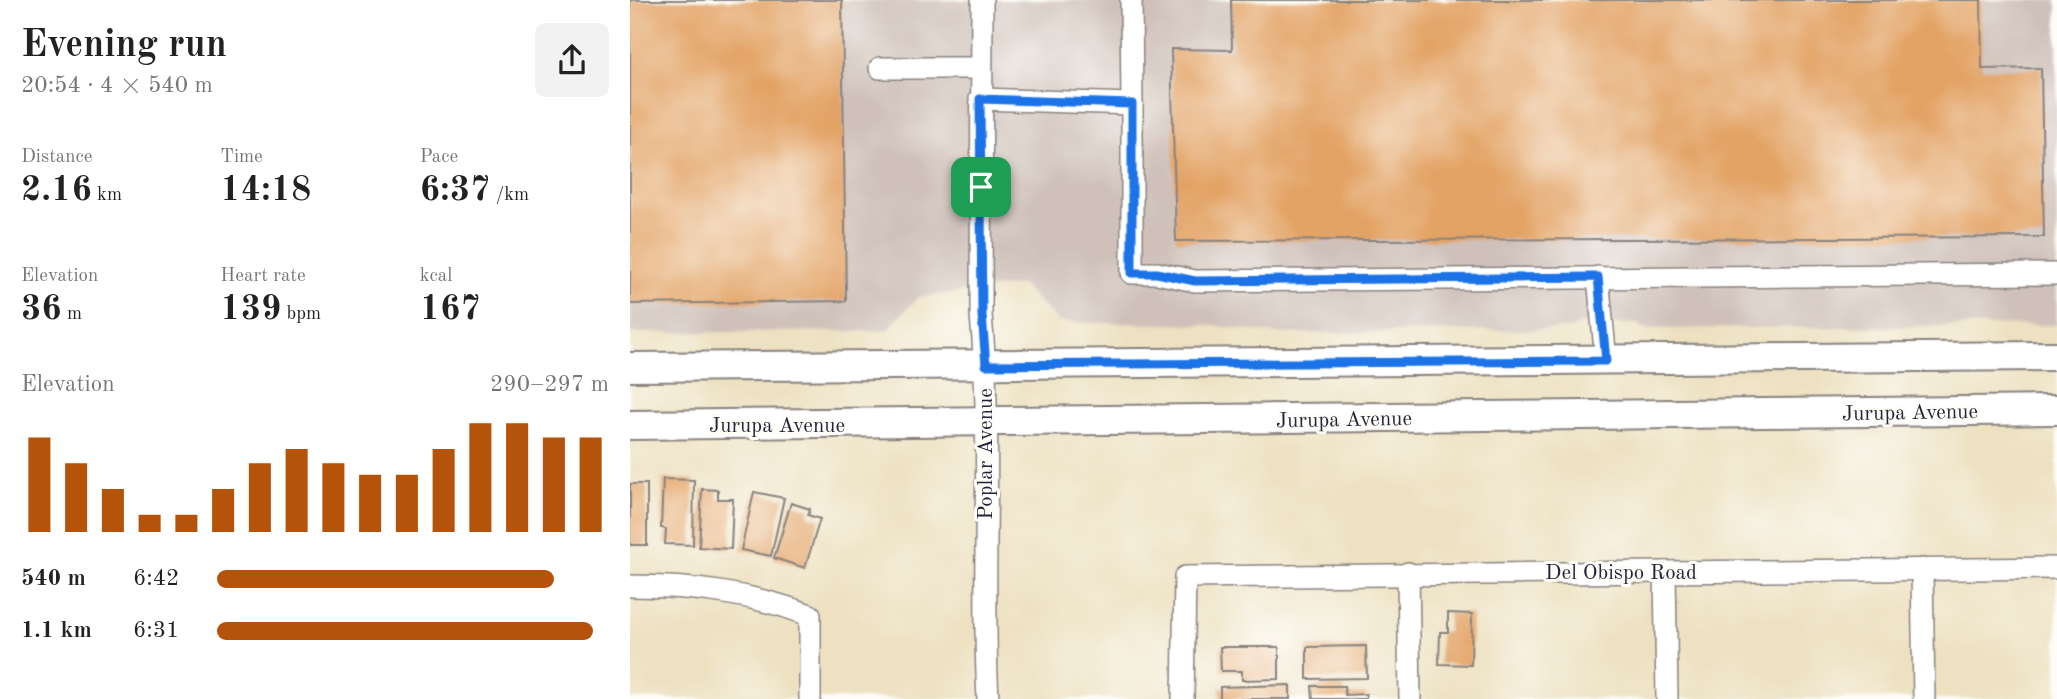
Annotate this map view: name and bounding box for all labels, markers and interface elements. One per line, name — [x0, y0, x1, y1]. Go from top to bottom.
button: share — [535, 23, 609, 97]
text: Evening run — [21, 27, 227, 65]
text: 20:54 · 4 × 540 m — [21, 74, 213, 97]
text: Distance — [21, 148, 93, 167]
text: Time — [220, 148, 263, 167]
text: Pace — [420, 148, 458, 167]
pin — [951, 157, 1011, 217]
icon: arrive — [962, 168, 1000, 206]
text: 2.16 — [21, 173, 92, 208]
text: 14:18 — [220, 173, 311, 208]
text: 6:37 — [420, 173, 490, 208]
text: km — [92, 186, 122, 205]
text: /km — [490, 186, 529, 205]
text: Elevation — [21, 267, 98, 286]
text: Heart rate — [220, 267, 306, 286]
text: kcal — [420, 267, 452, 286]
text: 36 — [21, 292, 62, 327]
text: 139 — [220, 292, 281, 327]
text: 167 — [420, 292, 481, 327]
text: m — [62, 305, 82, 324]
text: bpm — [281, 305, 321, 324]
text: Elevation — [21, 373, 115, 396]
text: 290–297 m — [490, 373, 609, 396]
street label: Poplar Avenue — [976, 388, 997, 520]
street label: Jurupa Avenue — [1842, 402, 1978, 425]
street label: Jurupa Avenue — [1276, 409, 1412, 432]
street label: Jurupa Avenue — [709, 416, 845, 437]
street label: Del Obispo Road — [1545, 563, 1697, 584]
text: 540 m — [21, 567, 86, 590]
text: 6:42 — [133, 567, 179, 590]
text: 1.1 km — [21, 619, 92, 642]
text: 6:31 — [133, 619, 179, 642]

